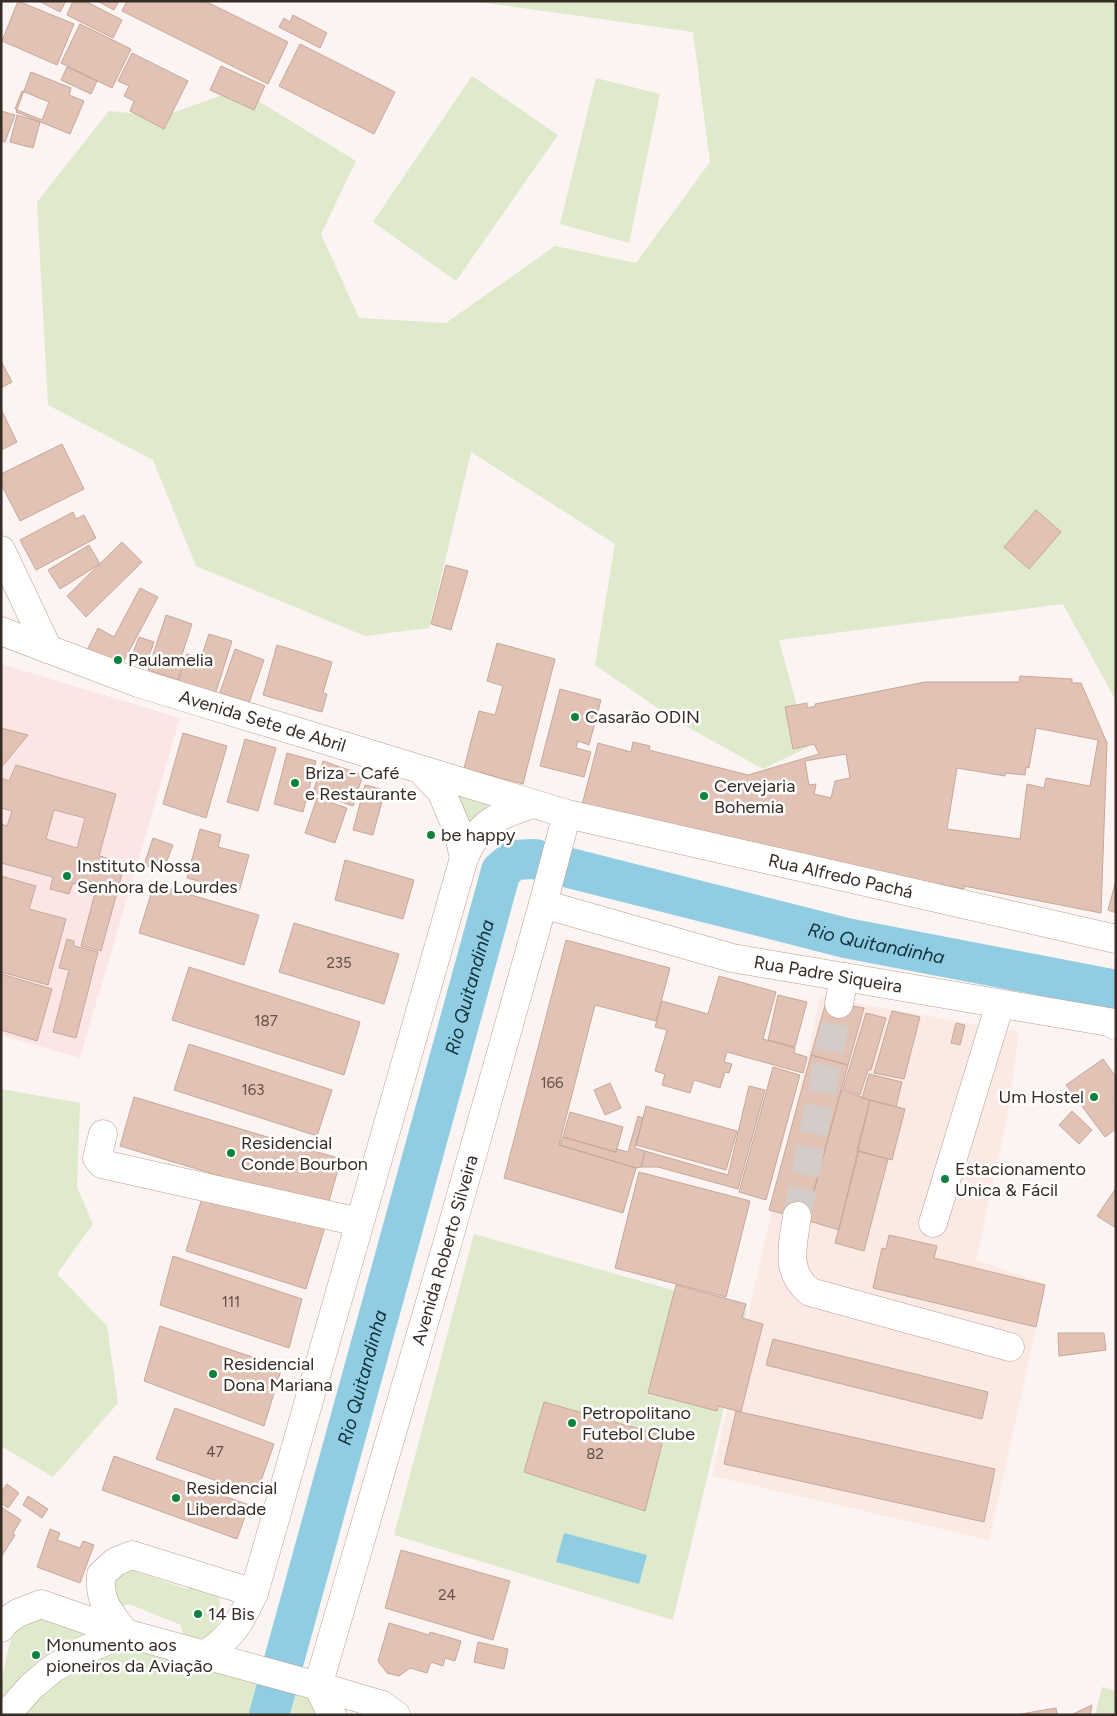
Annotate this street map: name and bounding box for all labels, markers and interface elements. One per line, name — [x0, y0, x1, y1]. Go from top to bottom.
place label: Paulamelia — [128, 649, 213, 671]
marker: Paulamelia — [112, 654, 124, 666]
street label: Avenida Sete de Abril — [176, 685, 349, 757]
place label: Casarão ODIN — [585, 706, 700, 728]
marker: Casarão ODIN — [569, 711, 581, 723]
place label: Briza - Café e Restaurante — [305, 762, 417, 805]
place label: Cervejaria Bohemia — [714, 775, 795, 818]
marker: Briza - Café e Restaurante — [289, 777, 301, 789]
marker: Cervejaria Bohemia — [698, 790, 710, 802]
place label: be happy — [441, 824, 516, 846]
marker: be happy — [425, 829, 437, 841]
street label: Rua Alfredo Pachá — [766, 849, 915, 903]
place label: Instituto Nossa Senhora de Lourdes — [77, 855, 238, 898]
marker: Instituto Nossa Senhora de Lourdes — [61, 870, 73, 882]
water label: Rio Quitandinha — [440, 917, 499, 1057]
water label: Rio Quitandinha — [806, 917, 947, 968]
street label: Rua Padre Siqueira — [752, 951, 904, 998]
house number: 235 — [326, 954, 352, 972]
house number: 187 — [254, 1012, 278, 1030]
house number: 166 — [540, 1074, 564, 1092]
house number: 163 — [242, 1081, 264, 1099]
place label: Um Hostel — [999, 1086, 1084, 1108]
marker: Um Hostel — [1088, 1091, 1100, 1103]
place label: Residencial Conde Bourbon — [241, 1132, 368, 1175]
marker: Residencial Conde Bourbon — [225, 1147, 237, 1159]
street label: Avenida Roberto Silveira — [407, 1152, 483, 1348]
place label: Estacionamento Unica & Fácil — [955, 1158, 1086, 1201]
marker: Estacionamento Unica & Fácil — [939, 1173, 951, 1185]
house number: 111 — [222, 1293, 240, 1311]
water label: Rio Quitandinha — [332, 1307, 391, 1448]
place label: Residencial Dona Mariana — [223, 1353, 333, 1396]
marker: Residencial Dona Mariana — [207, 1368, 219, 1380]
place label: Petropolitano Futebol Clube — [582, 1402, 695, 1445]
marker: Petropolitano Futebol Clube — [566, 1417, 578, 1429]
house number: 47 — [206, 1443, 224, 1461]
house number: 82 — [586, 1445, 604, 1463]
place label: Residencial Liberdade — [186, 1477, 277, 1520]
marker: Residencial Liberdade — [170, 1492, 182, 1504]
house number: 24 — [438, 1586, 456, 1604]
place label: 14 Bis — [208, 1603, 255, 1625]
marker: 14 Bis — [192, 1608, 204, 1620]
place label: Monumento aos pioneiros da Aviação — [46, 1634, 213, 1677]
marker: Monumento aos pioneiros da Aviação — [30, 1649, 42, 1661]

